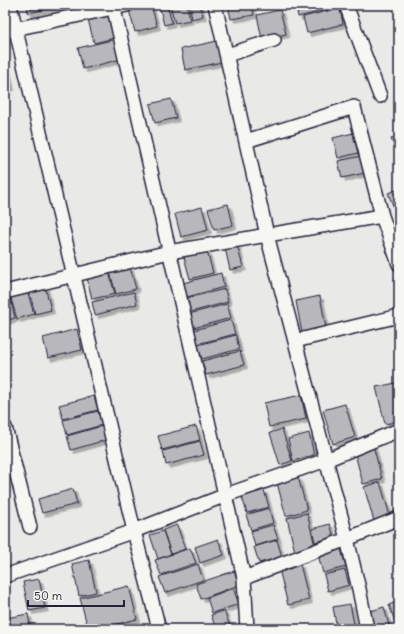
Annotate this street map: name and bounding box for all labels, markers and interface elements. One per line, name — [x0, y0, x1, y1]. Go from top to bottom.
scale bar — [28, 582, 124, 608]
text: 50 m — [34, 588, 63, 603]

